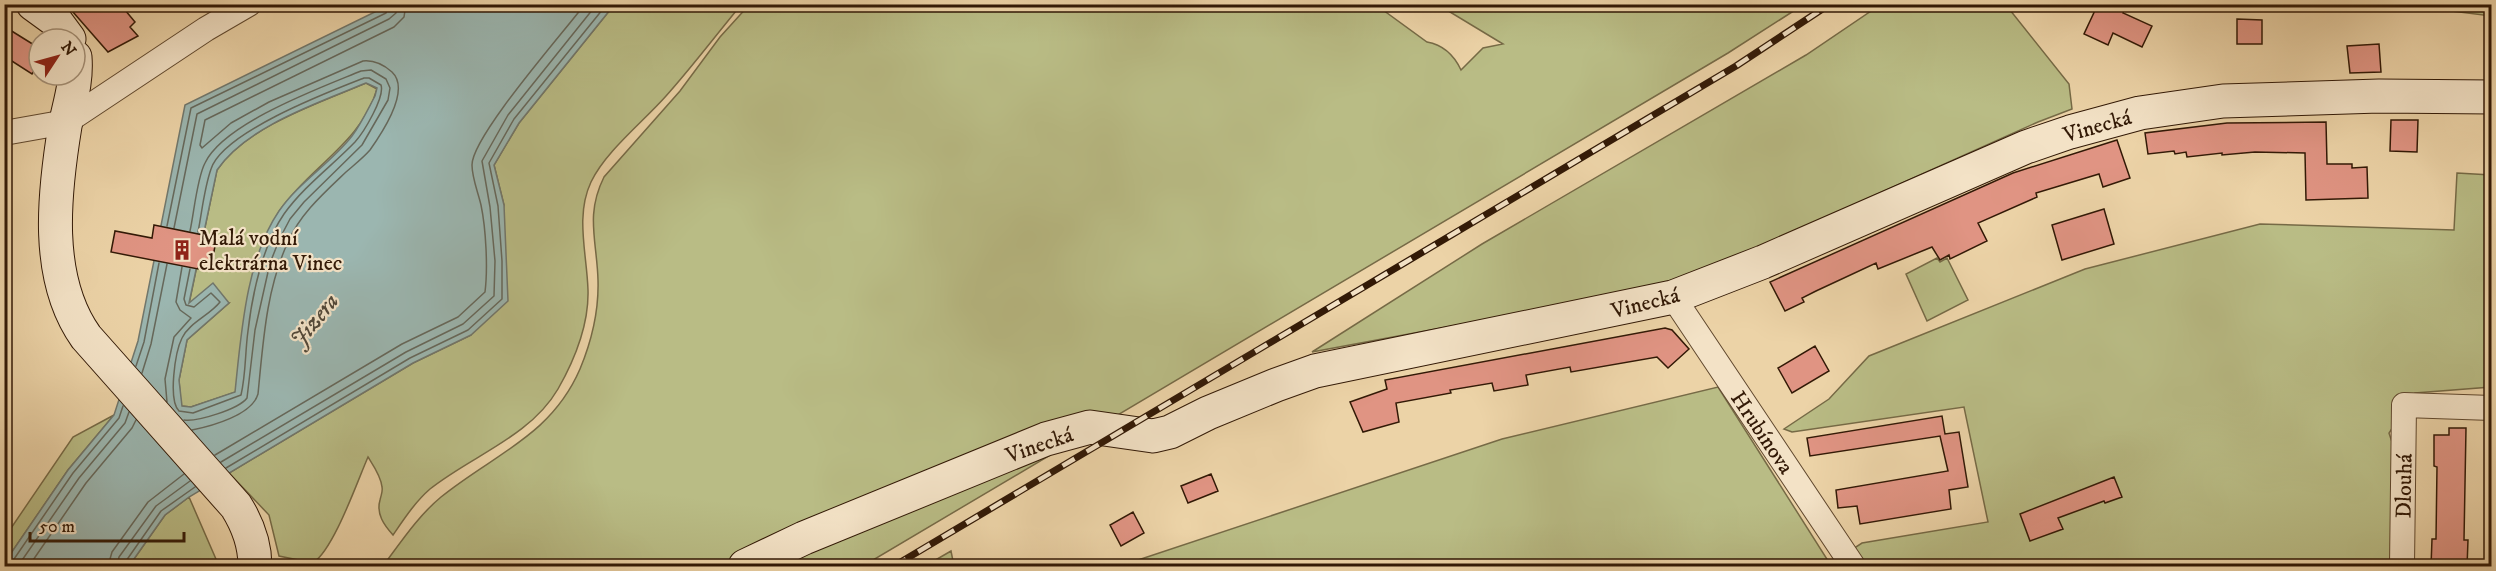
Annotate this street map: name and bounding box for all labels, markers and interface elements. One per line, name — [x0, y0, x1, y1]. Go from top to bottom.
north arrow — [27, 27, 87, 87]
text: N — [56, 38, 80, 60]
street label: Vinecká — [2059, 104, 2135, 149]
place label: Malá vodní elektrárna Vinec — [199, 225, 342, 277]
building icon: Malá vodní elektrárna Vinec — [170, 238, 194, 262]
street label: Vinecká — [1607, 282, 1683, 325]
water label: Jizera — [284, 287, 346, 354]
street label: Hrubínova — [1724, 386, 1800, 480]
street label: Vinecká — [1001, 421, 1077, 470]
street label: Dlouhá — [2390, 453, 2419, 519]
scale bar — [30, 505, 184, 543]
text: 50 m — [39, 516, 75, 538]

